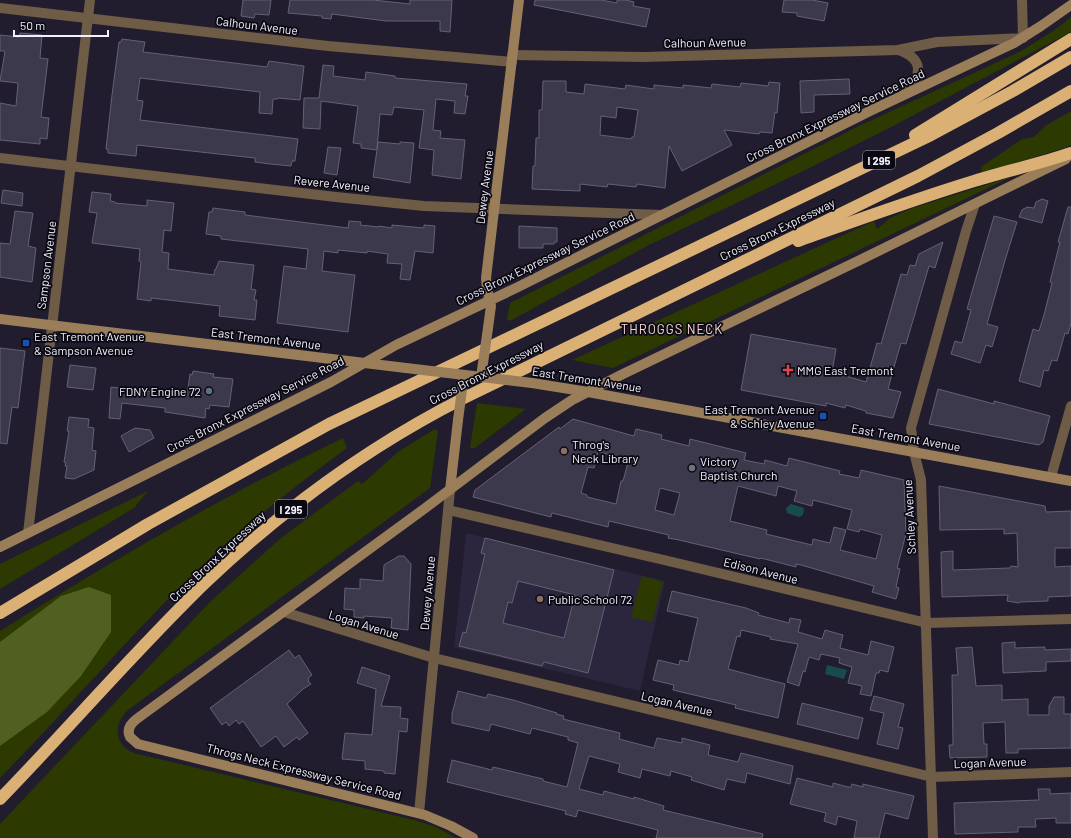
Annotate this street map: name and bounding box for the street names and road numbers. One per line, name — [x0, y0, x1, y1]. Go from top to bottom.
street label: Calhoun Avenue — [215, 13, 299, 37]
street label: Calhoun Avenue — [664, 34, 746, 50]
street label: Cross Bronx Expressway Service Road — [743, 66, 927, 164]
street label: Dewey Avenue — [473, 149, 495, 225]
road number: I 295 — [863, 151, 895, 169]
street label: Revere Avenue — [293, 172, 371, 194]
street label: Cross Bronx Expressway — [717, 195, 837, 263]
street label: Cross Bronx Expressway Service Road — [453, 209, 637, 307]
street label: Sampson Avenue — [34, 220, 58, 310]
street label: East Tremont Avenue — [210, 324, 322, 352]
street label: Cross Bronx Expressway — [427, 337, 546, 407]
street label: Cross Bronx Expressway Service Road — [164, 353, 346, 455]
street label: East Tremont Avenue — [531, 363, 643, 395]
street label: East Tremont Avenue — [850, 421, 962, 453]
street label: Schley Avenue — [900, 479, 918, 555]
road number: I 295 — [275, 500, 307, 518]
street label: Cross Bronx Expressway — [166, 508, 268, 604]
street label: Edison Avenue — [722, 554, 800, 586]
street label: Dewey Avenue — [417, 555, 437, 631]
street label: Logan Avenue — [327, 607, 401, 641]
street label: Logan Avenue — [640, 688, 714, 718]
street label: Throgs Neck Expressway Service Road — [205, 740, 403, 802]
street label: Logan Avenue — [953, 754, 1027, 770]

